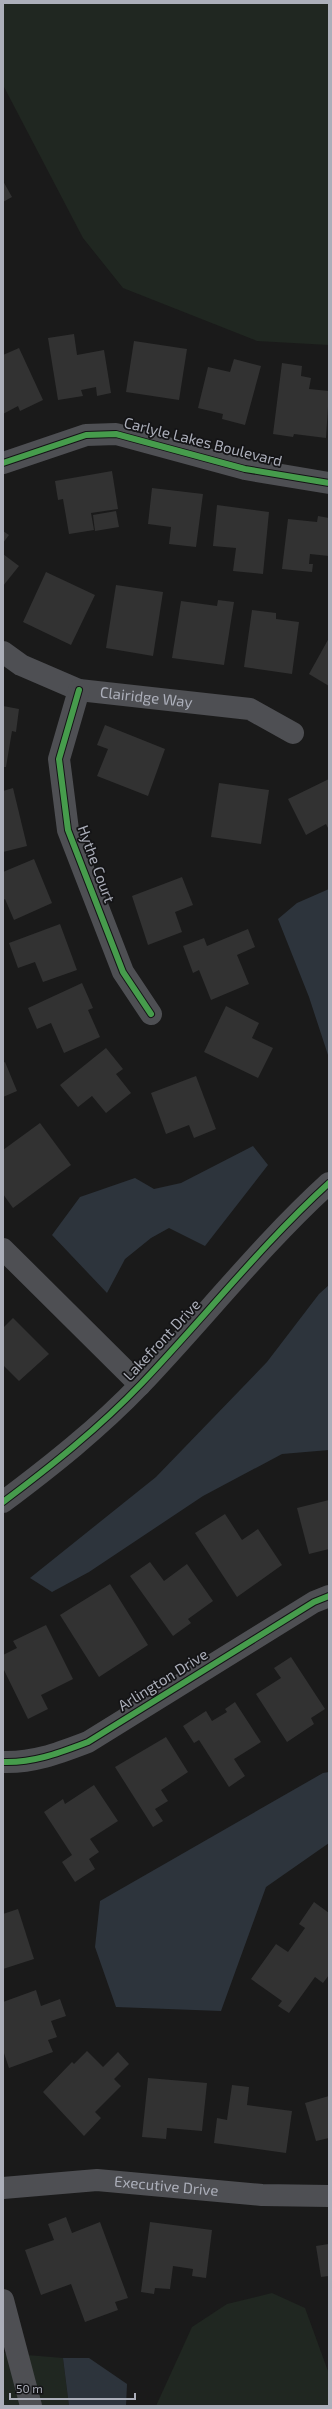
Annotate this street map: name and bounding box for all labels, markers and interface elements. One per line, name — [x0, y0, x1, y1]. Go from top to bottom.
street label: Carlyle Lakes Boulevard — [122, 413, 284, 469]
street label: Clairidge Way — [99, 682, 194, 711]
street label: Hythe Court — [75, 822, 119, 905]
street label: Lakefront Drive — [119, 1295, 204, 1384]
street label: Arlington Drive — [114, 1644, 211, 1714]
street label: Executive Drive — [114, 2172, 219, 2199]
scale bar — [10, 2375, 135, 2401]
text: 50 m — [16, 2381, 43, 2395]

